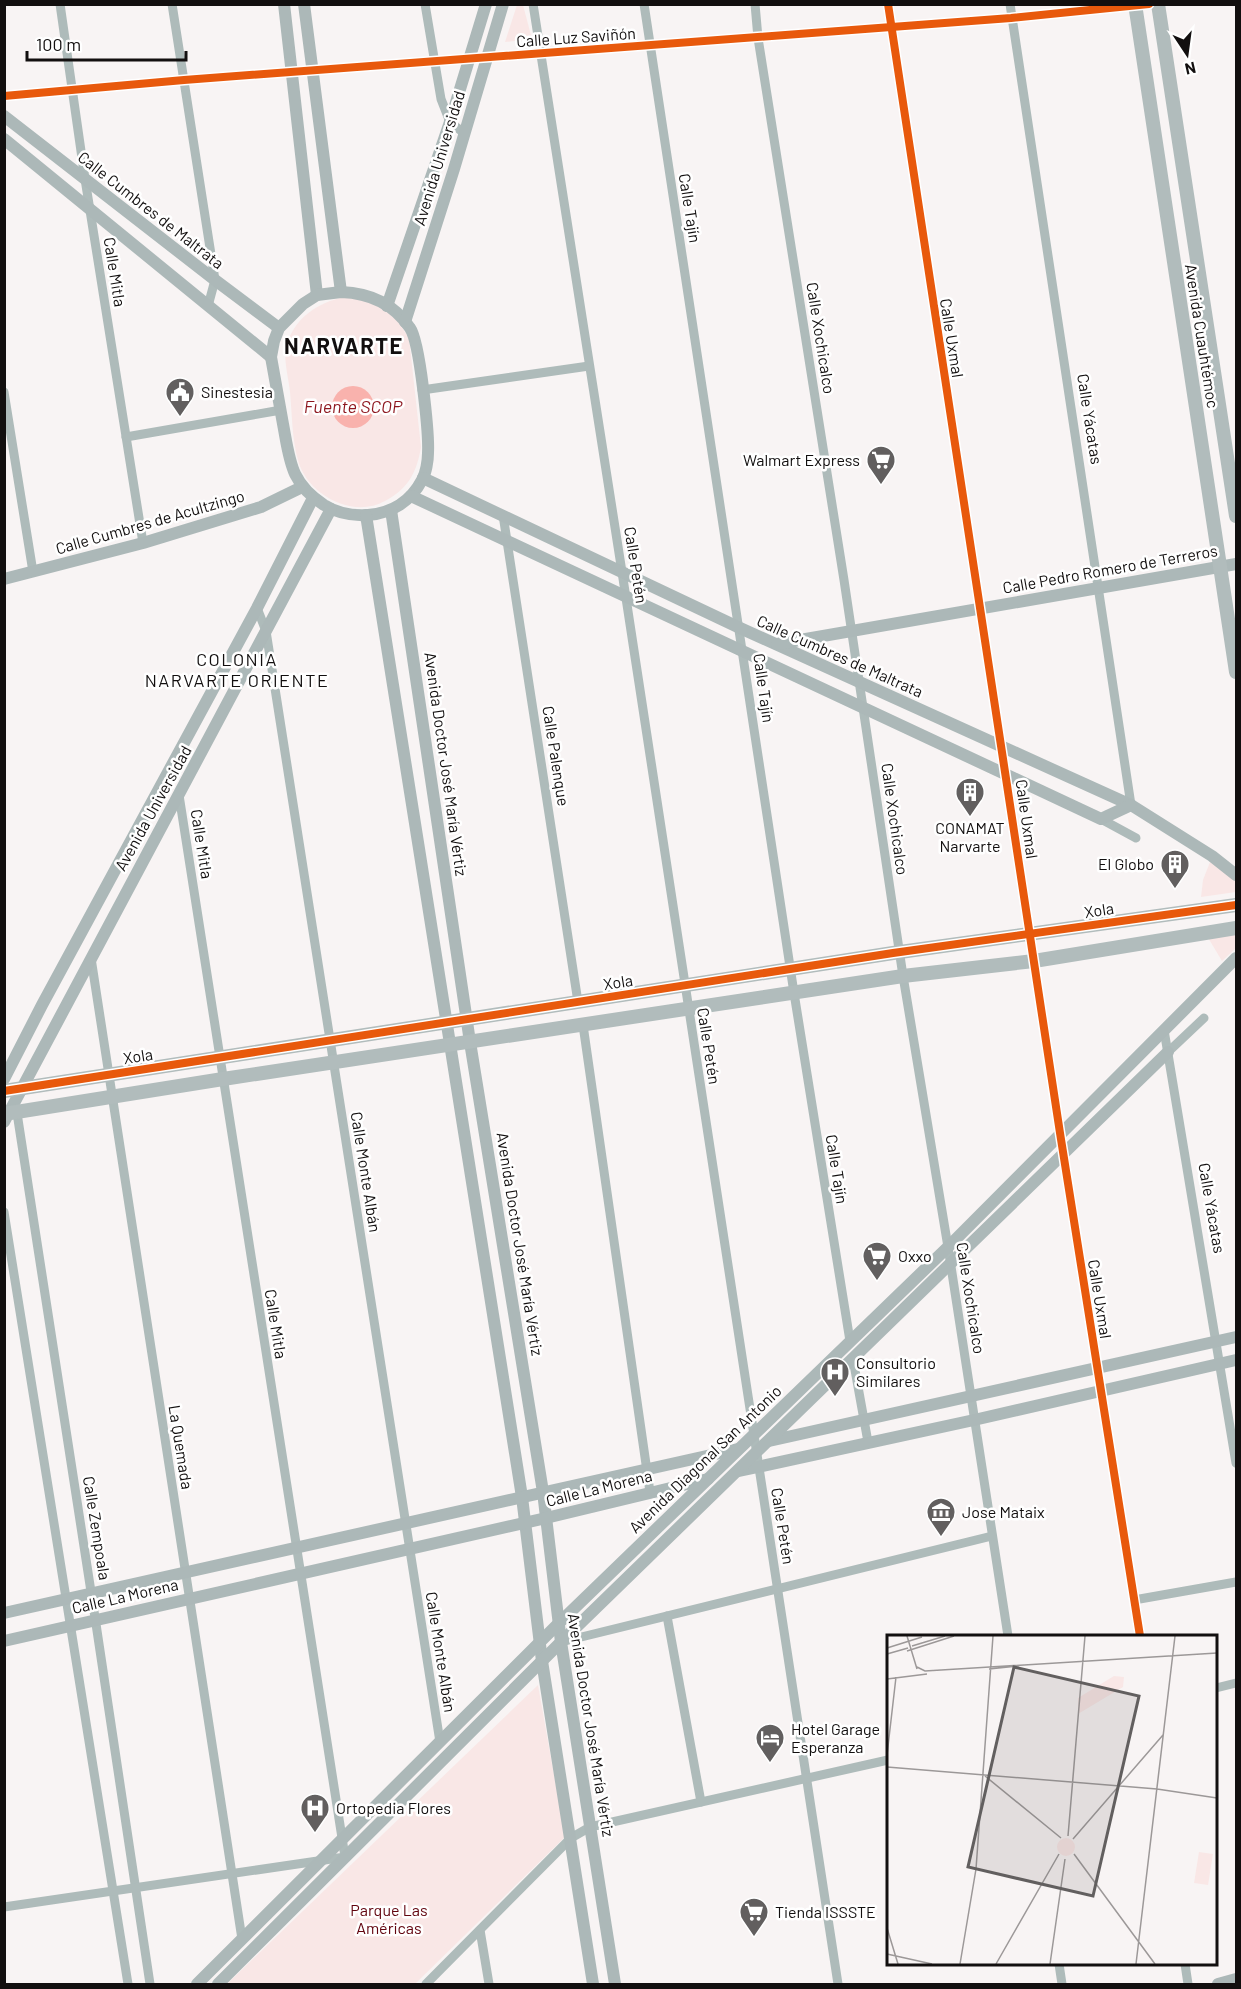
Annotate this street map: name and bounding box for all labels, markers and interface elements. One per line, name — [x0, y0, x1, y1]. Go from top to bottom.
street label: Calle Luz Saviñón — [516, 23, 636, 50]
scale bar — [27, 24, 186, 62]
north arrow — [1157, 24, 1217, 84]
text: 100 m — [36, 33, 81, 55]
text: N — [1183, 59, 1198, 80]
street label: Avenida Universidad — [409, 88, 468, 228]
street label: Calle Cumbres de Maltrata — [75, 147, 228, 272]
street label: Calle Tajín — [676, 172, 705, 244]
street label: Calle Mitla — [101, 236, 130, 308]
street label: Avenida Cuauhtémoc — [1182, 262, 1223, 409]
street label: Calle Xochicalco — [803, 281, 840, 395]
street label: Calle Uxmal — [937, 297, 968, 379]
district label: NARVARTE — [284, 332, 404, 358]
street label: Calle Yácatas — [1074, 372, 1107, 466]
public building icon: Sinestesia — [164, 376, 196, 418]
place label: Sinestesia — [201, 382, 273, 401]
water label: Fuente SCOP — [304, 395, 403, 417]
supermarket icon: Walmart Express — [865, 444, 897, 486]
place label: Walmart Express — [743, 450, 860, 469]
street label: Calle Cumbres de Acultzingo — [53, 485, 246, 558]
street label: Calle Petén — [621, 525, 652, 605]
street label: Calle Pedro Romero de Terreros — [1001, 540, 1219, 597]
street label: Calle Cumbres de Maltrata — [754, 610, 926, 701]
district label: COLONIA NARVARTE ORIENTE — [145, 648, 329, 691]
street label: Avenida Doctor José María Vértiz — [421, 651, 472, 877]
street label: Calle Tajín — [750, 652, 779, 724]
street label: Calle Palenque — [539, 704, 574, 807]
street label: Avenida Universidad — [110, 742, 195, 874]
street label: Calle Xochicalco — [878, 762, 913, 876]
building icon: CONAMAT Narvarte — [954, 776, 986, 818]
street label: Calle Uxmal — [1013, 778, 1042, 860]
street label: Calle Mitla — [188, 808, 217, 880]
place label: CONAMAT Narvarte — [935, 818, 1005, 855]
building icon: El Globo — [1159, 848, 1191, 890]
place label: El Globo — [1098, 854, 1154, 873]
street label: Xola — [1083, 898, 1115, 921]
street label: Xola — [602, 970, 634, 993]
street label: Calle Petén — [694, 1006, 725, 1086]
street label: Xola — [122, 1044, 154, 1067]
street label: Calle Monte Albán — [348, 1110, 385, 1234]
street label: Avenida Doctor José María Vértiz — [493, 1131, 548, 1357]
street label: Calle Tajín — [823, 1133, 852, 1205]
street label: Calle Yácatas — [1195, 1161, 1230, 1255]
supermarket icon: Oxxo — [861, 1240, 893, 1282]
street label: Calle Xochicalco — [953, 1241, 990, 1355]
place label: Oxxo — [898, 1246, 932, 1265]
street label: Calle Uxmal — [1085, 1258, 1116, 1340]
street label: Calle Mitla — [262, 1288, 291, 1360]
place label: Consultorio Similares — [856, 1353, 936, 1390]
hospital icon: Consultorio Similares — [819, 1356, 851, 1398]
street label: Avenida Diagonal San Antonio — [625, 1381, 785, 1536]
street label: La Quemada — [165, 1403, 198, 1490]
street label: Calle La Morena — [544, 1465, 654, 1510]
street label: Calle Zempoala — [80, 1475, 115, 1581]
street label: Calle Petén — [768, 1486, 799, 1566]
museum icon: Jose Mataix — [925, 1496, 957, 1538]
place label: Jose Mataix — [962, 1502, 1045, 1521]
street label: Calle La Morena — [70, 1574, 180, 1617]
street label: Calle Monte Albán — [423, 1590, 460, 1714]
street label: Avenida Doctor José María Vértiz — [564, 1612, 619, 1838]
inset map — [887, 1635, 1217, 1965]
place label: Hotel Garage Esperanza — [791, 1719, 880, 1756]
hotel icon: Hotel Garage Esperanza — [754, 1722, 786, 1764]
hospital icon: Ortopedia Flores — [299, 1792, 331, 1834]
place label: Ortopedia Flores — [336, 1798, 451, 1817]
supermarket icon: Tienda ISSSTE — [738, 1896, 770, 1938]
park label: Parque Las Américas — [350, 1900, 428, 1937]
place label: Tienda ISSSTE — [775, 1902, 876, 1921]

